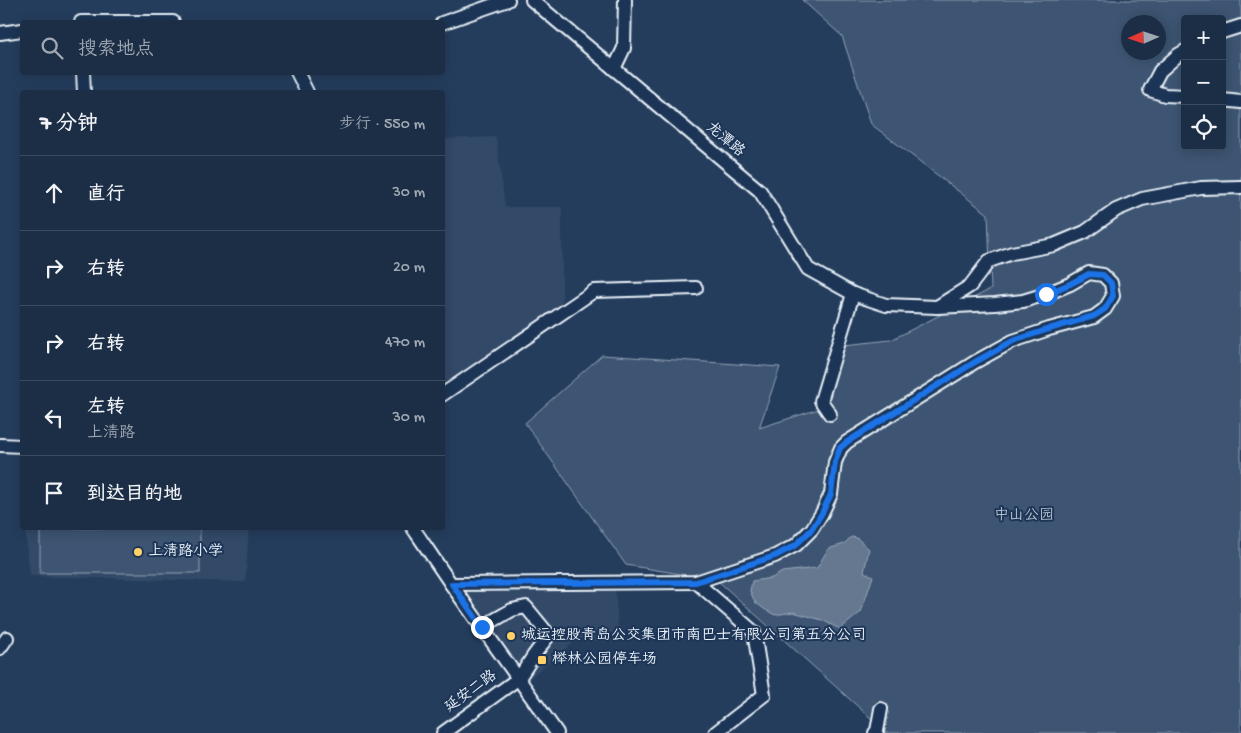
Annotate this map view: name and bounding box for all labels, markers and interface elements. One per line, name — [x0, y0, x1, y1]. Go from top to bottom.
north arrow — [1121, 15, 1166, 60]
map controls — [1181, 15, 1226, 150]
button: + — [1181, 15, 1226, 60]
search box — [20, 20, 445, 75]
icon: search — [38, 34, 66, 62]
text: 搜索地点 — [78, 39, 154, 62]
button: − — [1181, 60, 1226, 105]
button: locate — [1181, 105, 1226, 150]
text: 7 分钟 — [40, 113, 98, 138]
text: 步行 · 550 m — [339, 116, 425, 135]
street label: 龙潭路 — [702, 119, 748, 161]
icon: ahead — [40, 179, 68, 207]
text: 直行 — [87, 184, 125, 207]
text: 30 m — [392, 184, 425, 203]
icon: right — [40, 254, 68, 282]
text: 右转 — [87, 259, 125, 282]
text: 20 m — [393, 259, 425, 278]
route start — [1035, 283, 1058, 306]
icon: right — [40, 329, 68, 357]
text: 右转 — [87, 334, 125, 357]
text: 470 m — [385, 334, 425, 353]
text: 左转 — [87, 397, 125, 420]
icon: left — [40, 404, 68, 432]
text: 30 m — [392, 409, 425, 428]
text: 上清路 — [87, 425, 135, 444]
icon: arrive — [40, 479, 68, 507]
text: 到达目的地 — [87, 484, 182, 507]
park label: 中山公园 — [994, 507, 1054, 525]
place label: 上清路小学 — [148, 542, 223, 561]
marker: 上清路小学 — [132, 546, 144, 558]
route end — [471, 616, 494, 639]
place label: 城运控股青岛公交集团市南巴士有限公司第五分公司 — [521, 626, 866, 645]
marker: 城运控股青岛公交集团市南巴士有限公司第五分公司 — [505, 630, 517, 642]
place label: 榉林公园停车场 — [552, 651, 657, 669]
marker: 榉林公园停车场 — [536, 654, 548, 666]
street label: 延安二路 — [441, 667, 501, 717]

